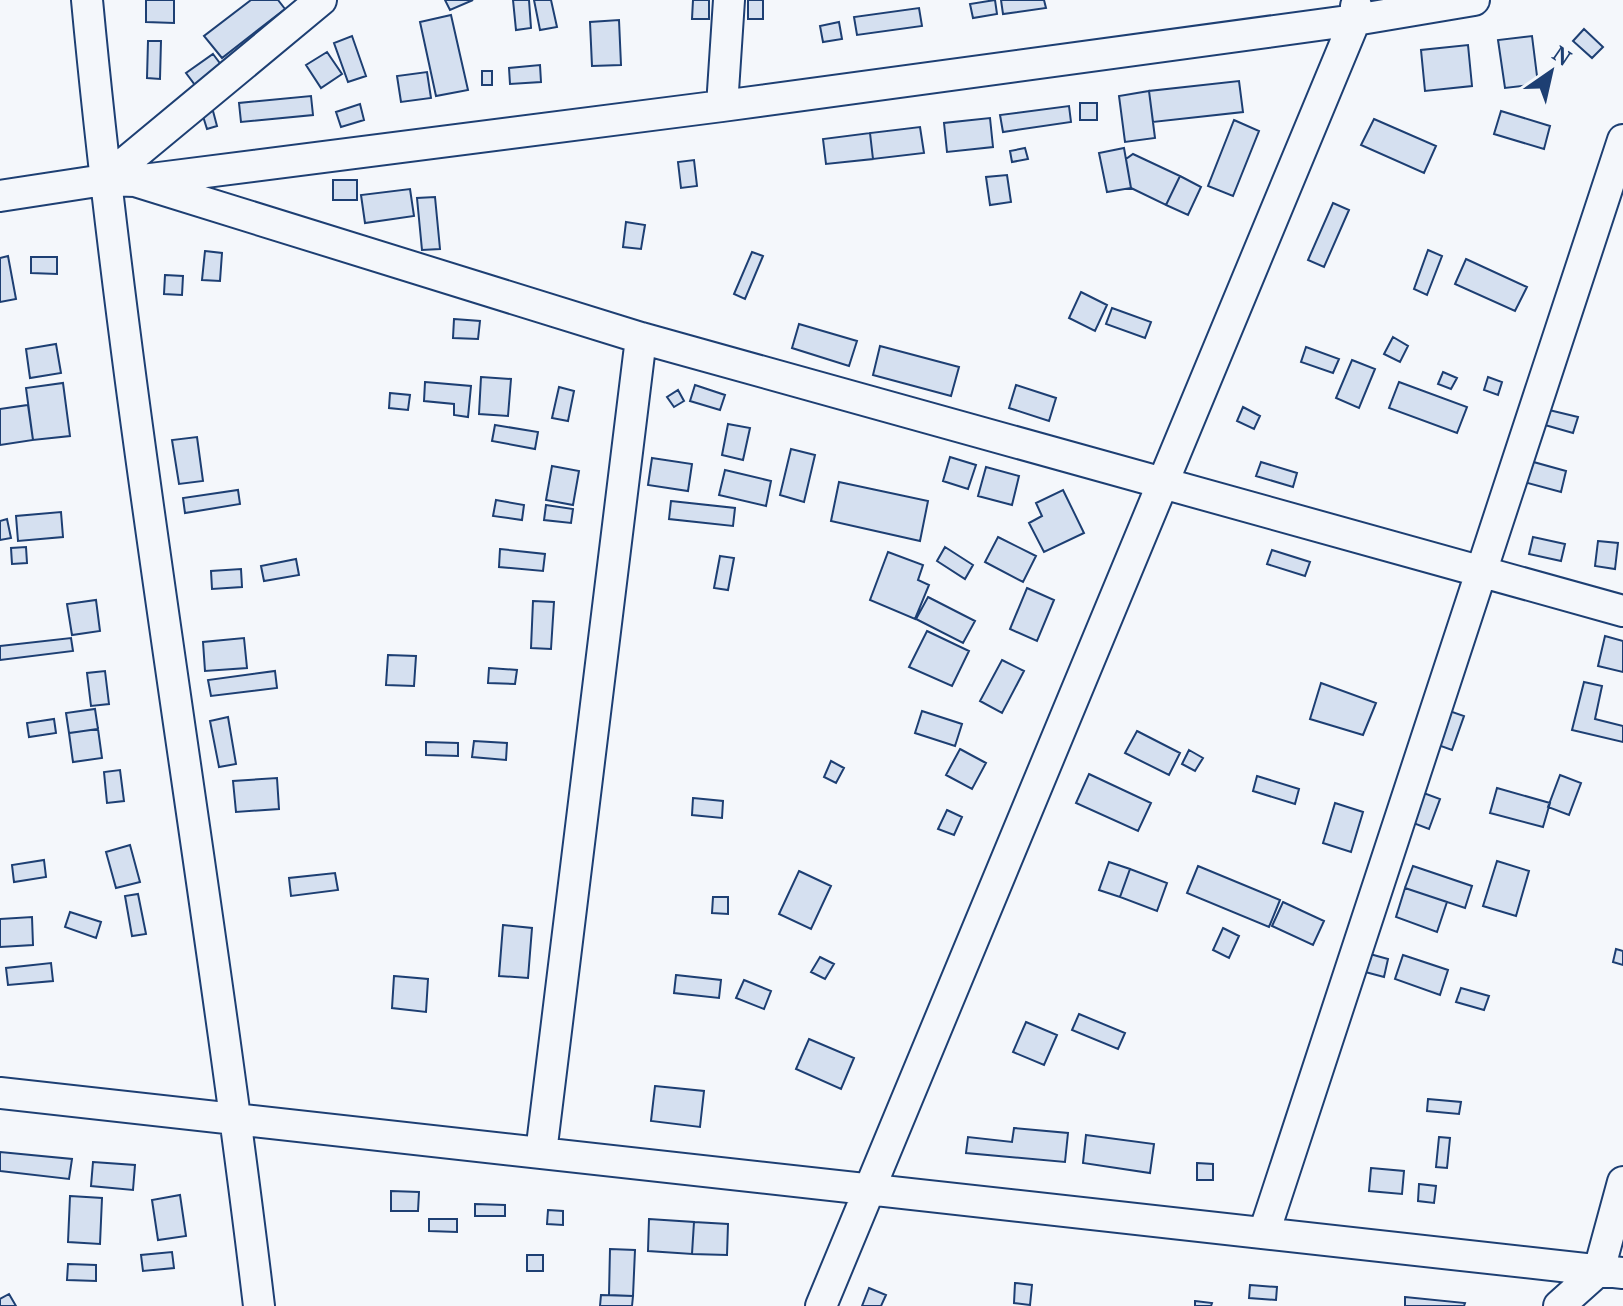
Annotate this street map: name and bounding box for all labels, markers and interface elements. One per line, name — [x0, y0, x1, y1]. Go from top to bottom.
north arrow — [1511, 32, 1591, 112]
text: N — [1547, 38, 1578, 72]

